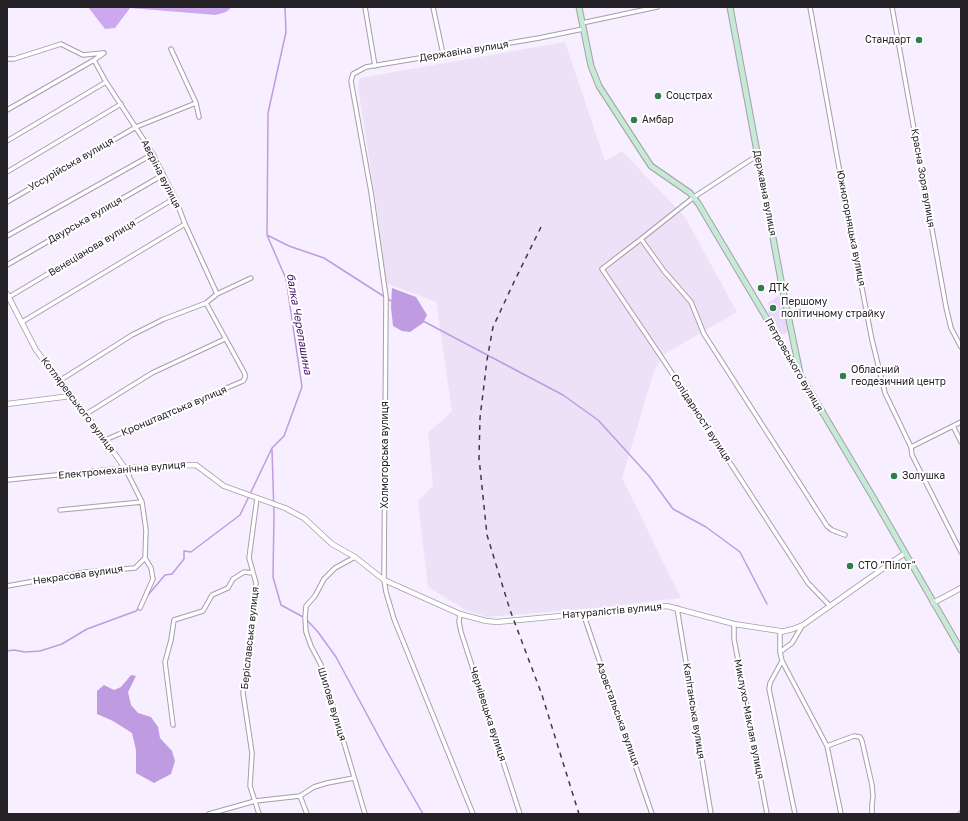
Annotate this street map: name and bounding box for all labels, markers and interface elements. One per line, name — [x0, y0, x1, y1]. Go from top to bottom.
place label: Стандарт — [865, 34, 911, 46]
marker: Стандарт — [914, 35, 924, 45]
street label: Державіна вулиця — [419, 38, 509, 64]
place label: Соцстрах — [666, 90, 713, 102]
marker: Соцстрах — [653, 91, 663, 101]
place label: Амбар — [642, 114, 674, 126]
marker: Амбар — [629, 115, 639, 125]
street label: Красна Зоря вулиця — [908, 128, 938, 228]
street label: Уссурійська вулиця — [26, 135, 116, 193]
street label: Авєріна вулиця — [138, 138, 184, 210]
street label: Державна вулиця — [751, 149, 779, 237]
street label: Южногорняцька вулиця — [834, 169, 868, 287]
street label: Даурська вулиця — [46, 194, 124, 246]
street label: Венеціанова вулиця — [46, 217, 138, 279]
water label: балка Черепашина — [284, 272, 314, 376]
place label: ДТК — [769, 282, 789, 294]
marker: ДТК — [756, 283, 766, 293]
place label: Першому політичному страйку — [781, 296, 885, 320]
marker: Першому політичному страйку — [768, 303, 778, 313]
street label: Петровського вулиця — [762, 316, 826, 414]
street label: Котляревського вулиця — [38, 355, 118, 455]
place label: Обласний геодезичний центр — [851, 364, 946, 388]
marker: Обласний геодезичний центр — [838, 371, 848, 381]
street label: Солідарності вулиця — [668, 372, 734, 464]
street label: Кронштадтська вулиця — [119, 383, 229, 439]
street label: Холмогорська вулиця — [379, 401, 391, 509]
street label: Електромеханічна вулиця — [58, 458, 186, 482]
place label: Золушка — [902, 470, 945, 482]
marker: Золушка — [889, 471, 899, 481]
place label: СТО "Пілот" — [858, 560, 916, 572]
marker: СТО "Пілот" — [845, 561, 855, 571]
street label: Некрасова вулиця — [32, 563, 124, 587]
street label: Беріславська вулиця — [239, 586, 261, 690]
street label: Натуралістів вулиця — [562, 601, 662, 621]
street label: Миклухо-Маклая вулиця — [731, 658, 767, 780]
street label: Азовстальська вулиця — [594, 660, 642, 768]
street label: Капітанська вулиця — [680, 662, 708, 760]
street label: Чернівецька вулиця — [467, 665, 509, 763]
street label: Шилова вулиця — [315, 666, 349, 742]

